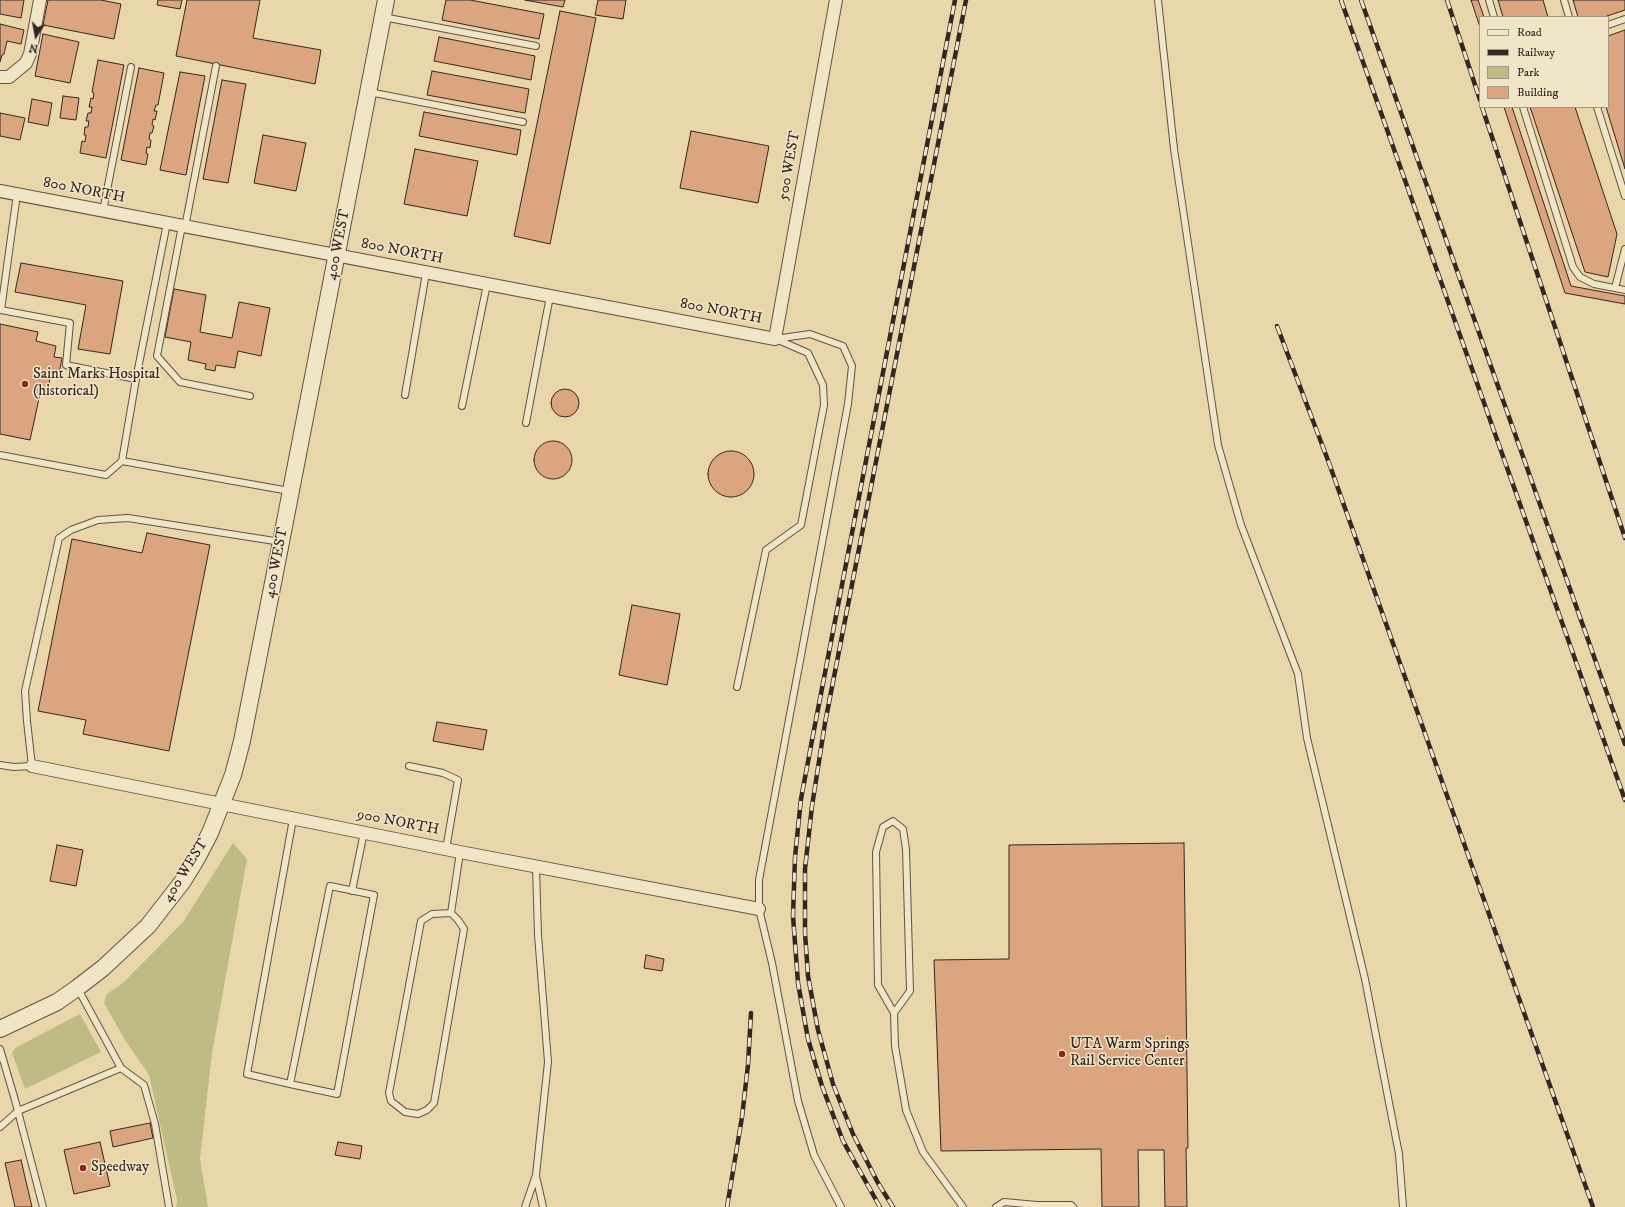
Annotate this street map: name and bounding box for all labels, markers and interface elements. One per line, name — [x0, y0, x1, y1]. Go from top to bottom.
north arrow — [16, 16, 56, 56]
legend — [1479, 16, 1609, 108]
text: Road — [1517, 25, 1542, 40]
text: N — [28, 40, 39, 56]
text: Railway — [1517, 45, 1555, 60]
text: Park — [1517, 65, 1539, 80]
text: Building — [1517, 85, 1558, 100]
street label: 500 WEST — [775, 130, 805, 202]
street label: 800 NORTH — [41, 174, 127, 208]
street label: 400 WEST — [323, 208, 355, 282]
street label: 800 NORTH — [359, 235, 445, 269]
street label: 800 NORTH — [678, 295, 764, 329]
place label: Saint Marks Hospital (historical) — [33, 366, 160, 401]
marker: Saint Marks Hospital (historical) — [20, 379, 30, 389]
street label: 400 WEST — [261, 526, 293, 600]
street label: 900 NORTH — [355, 806, 441, 840]
street label: 400 WEST — [159, 836, 213, 906]
place label: UTA Warm Springs Rail Service Center — [1070, 1036, 1190, 1071]
marker: UTA Warm Springs Rail Service Center — [1057, 1049, 1067, 1059]
place label: Speedway — [91, 1159, 149, 1177]
marker: Speedway — [78, 1163, 88, 1173]

